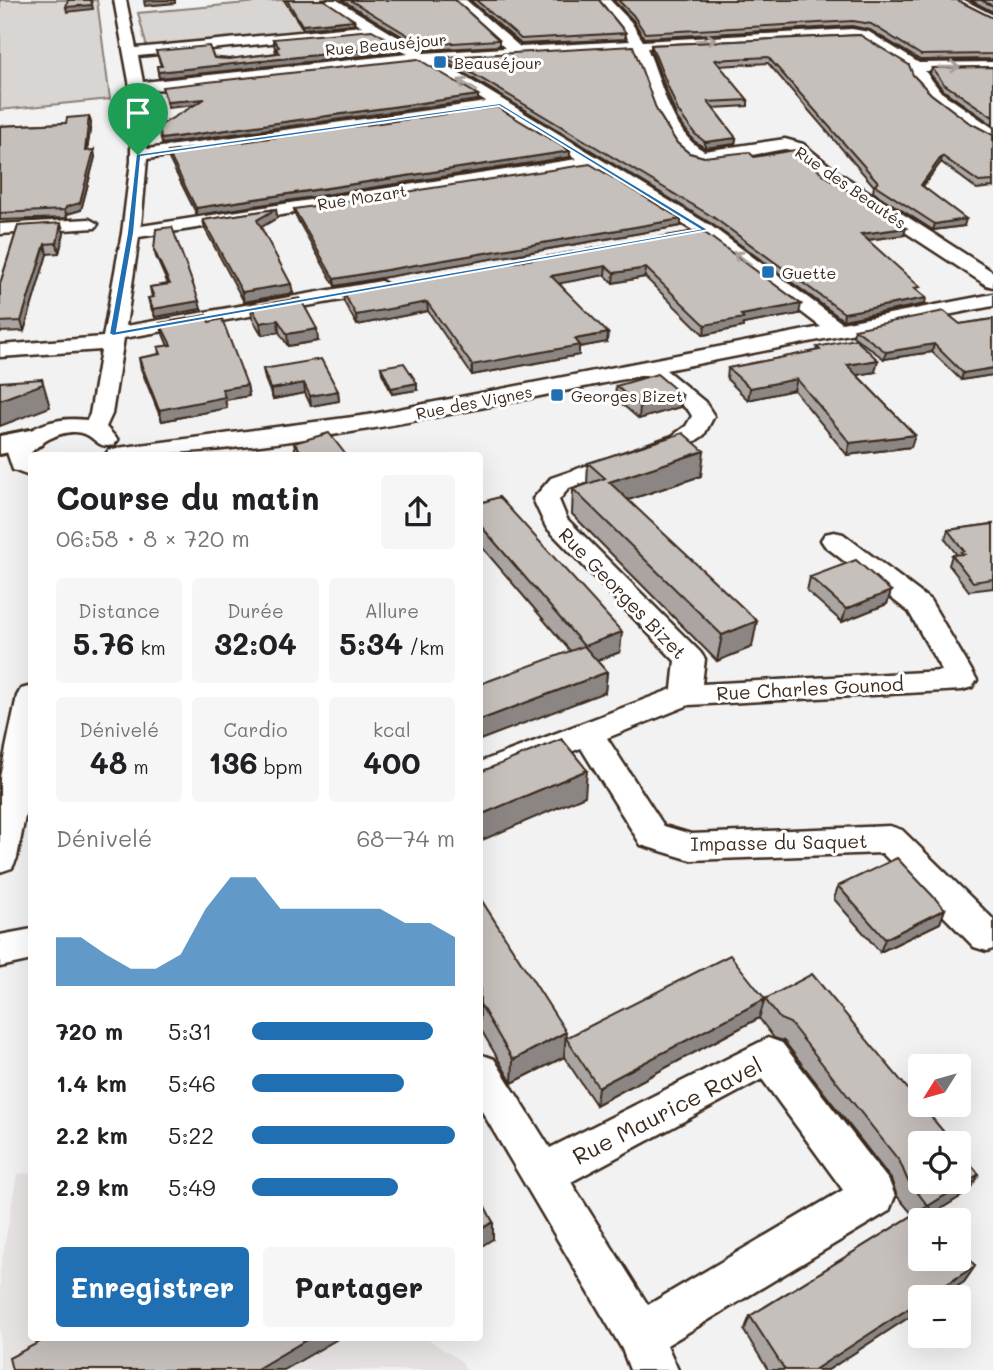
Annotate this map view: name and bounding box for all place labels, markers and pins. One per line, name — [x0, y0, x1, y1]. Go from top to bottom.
place label: Beauséjour — [454, 52, 542, 73]
marker: Beauséjour — [432, 54, 448, 70]
pin — [108, 83, 168, 155]
place label: Guette — [782, 262, 837, 283]
marker: Guette — [760, 264, 776, 280]
place label: Georges Bizet — [571, 385, 683, 406]
marker: Georges Bizet — [549, 387, 565, 403]

